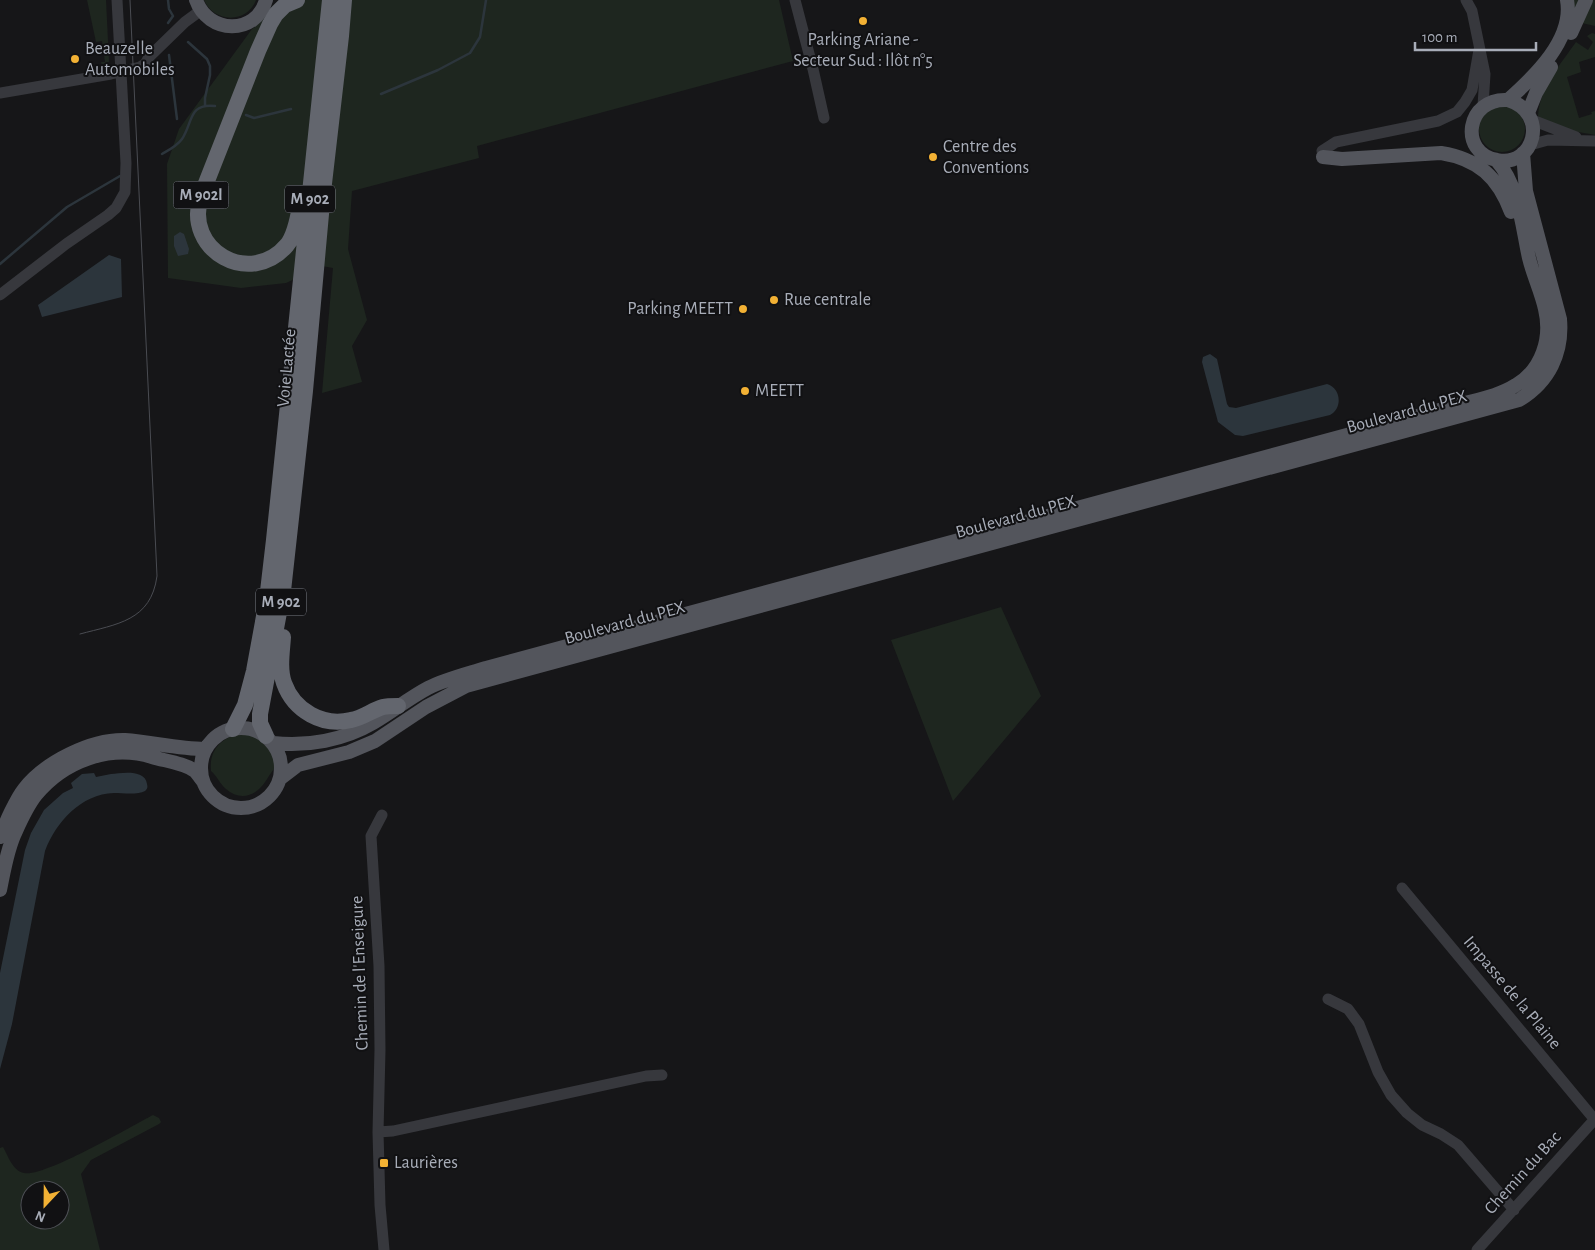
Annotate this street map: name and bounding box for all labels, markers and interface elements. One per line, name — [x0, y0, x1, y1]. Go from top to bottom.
marker: Parking Ariane - Secteur Sud : Ilôt n°5 — [857, 15, 869, 27]
scale bar — [1415, 20, 1536, 52]
text: 100 m — [1422, 30, 1457, 45]
place label: Parking Ariane - Secteur Sud : Ilôt n°5 — [793, 31, 933, 70]
place label: Beauzelle Automobiles — [85, 40, 175, 79]
marker: Beauzelle Automobiles — [69, 53, 81, 65]
place label: Centre des Conventions — [943, 138, 1029, 177]
marker: Centre des Conventions — [927, 151, 939, 163]
road number: M 902l — [174, 182, 228, 208]
road number: M 902 — [285, 185, 335, 212]
place label: Rue centrale — [784, 291, 871, 309]
marker: Rue centrale — [768, 294, 780, 306]
place label: Parking MEETT — [627, 300, 733, 318]
marker: Parking MEETT — [737, 303, 749, 315]
street label: Voie Lactée — [275, 328, 299, 408]
place label: MEETT — [755, 382, 804, 400]
marker: MEETT — [739, 385, 751, 397]
street label: Boulevard du PEX — [1345, 387, 1470, 437]
street label: Boulevard du PEX — [954, 492, 1079, 542]
road number: M 902 — [256, 588, 306, 616]
street label: Boulevard du PEX — [563, 598, 688, 648]
street label: Chemin de l'Enseigure — [348, 895, 372, 1051]
street label: Impasse de la Plaine — [1460, 933, 1564, 1053]
street label: Chemin du Bac — [1481, 1128, 1565, 1218]
place label: Laurières — [394, 1154, 458, 1172]
marker: Laurières — [378, 1157, 390, 1169]
north arrow — [20, 1180, 70, 1230]
text: N — [33, 1208, 48, 1224]

